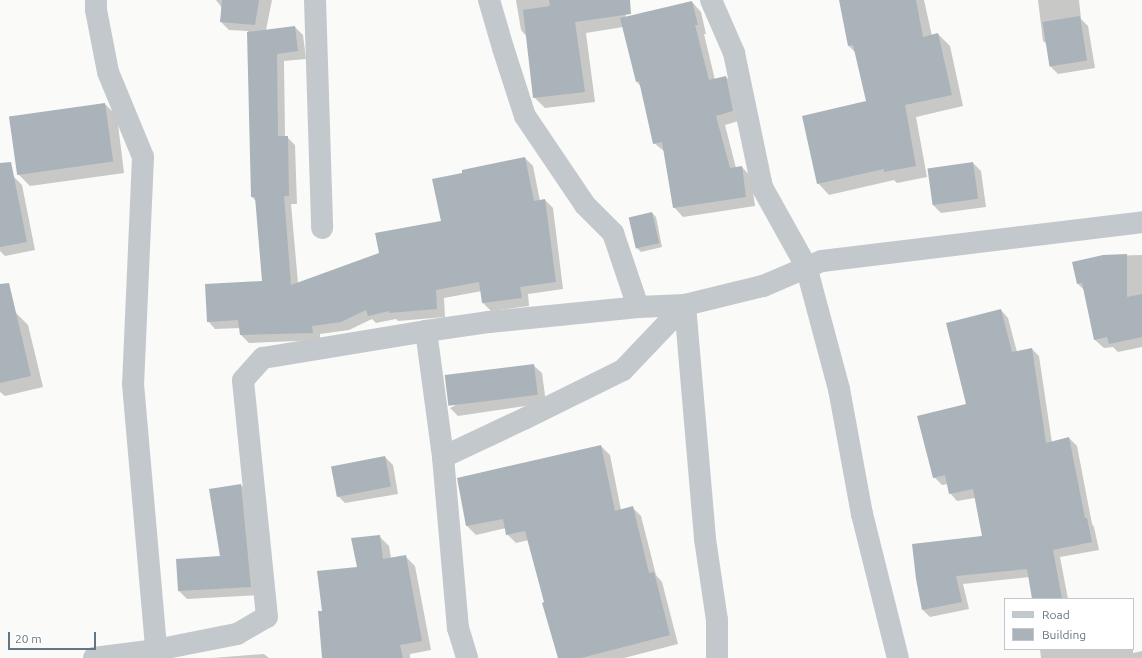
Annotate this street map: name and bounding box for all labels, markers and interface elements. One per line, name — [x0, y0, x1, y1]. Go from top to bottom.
legend — [1004, 598, 1134, 650]
text: Road — [1042, 608, 1070, 621]
scale bar — [10, 624, 98, 650]
text: Building — [1042, 628, 1086, 641]
text: 20 m — [15, 632, 42, 645]

